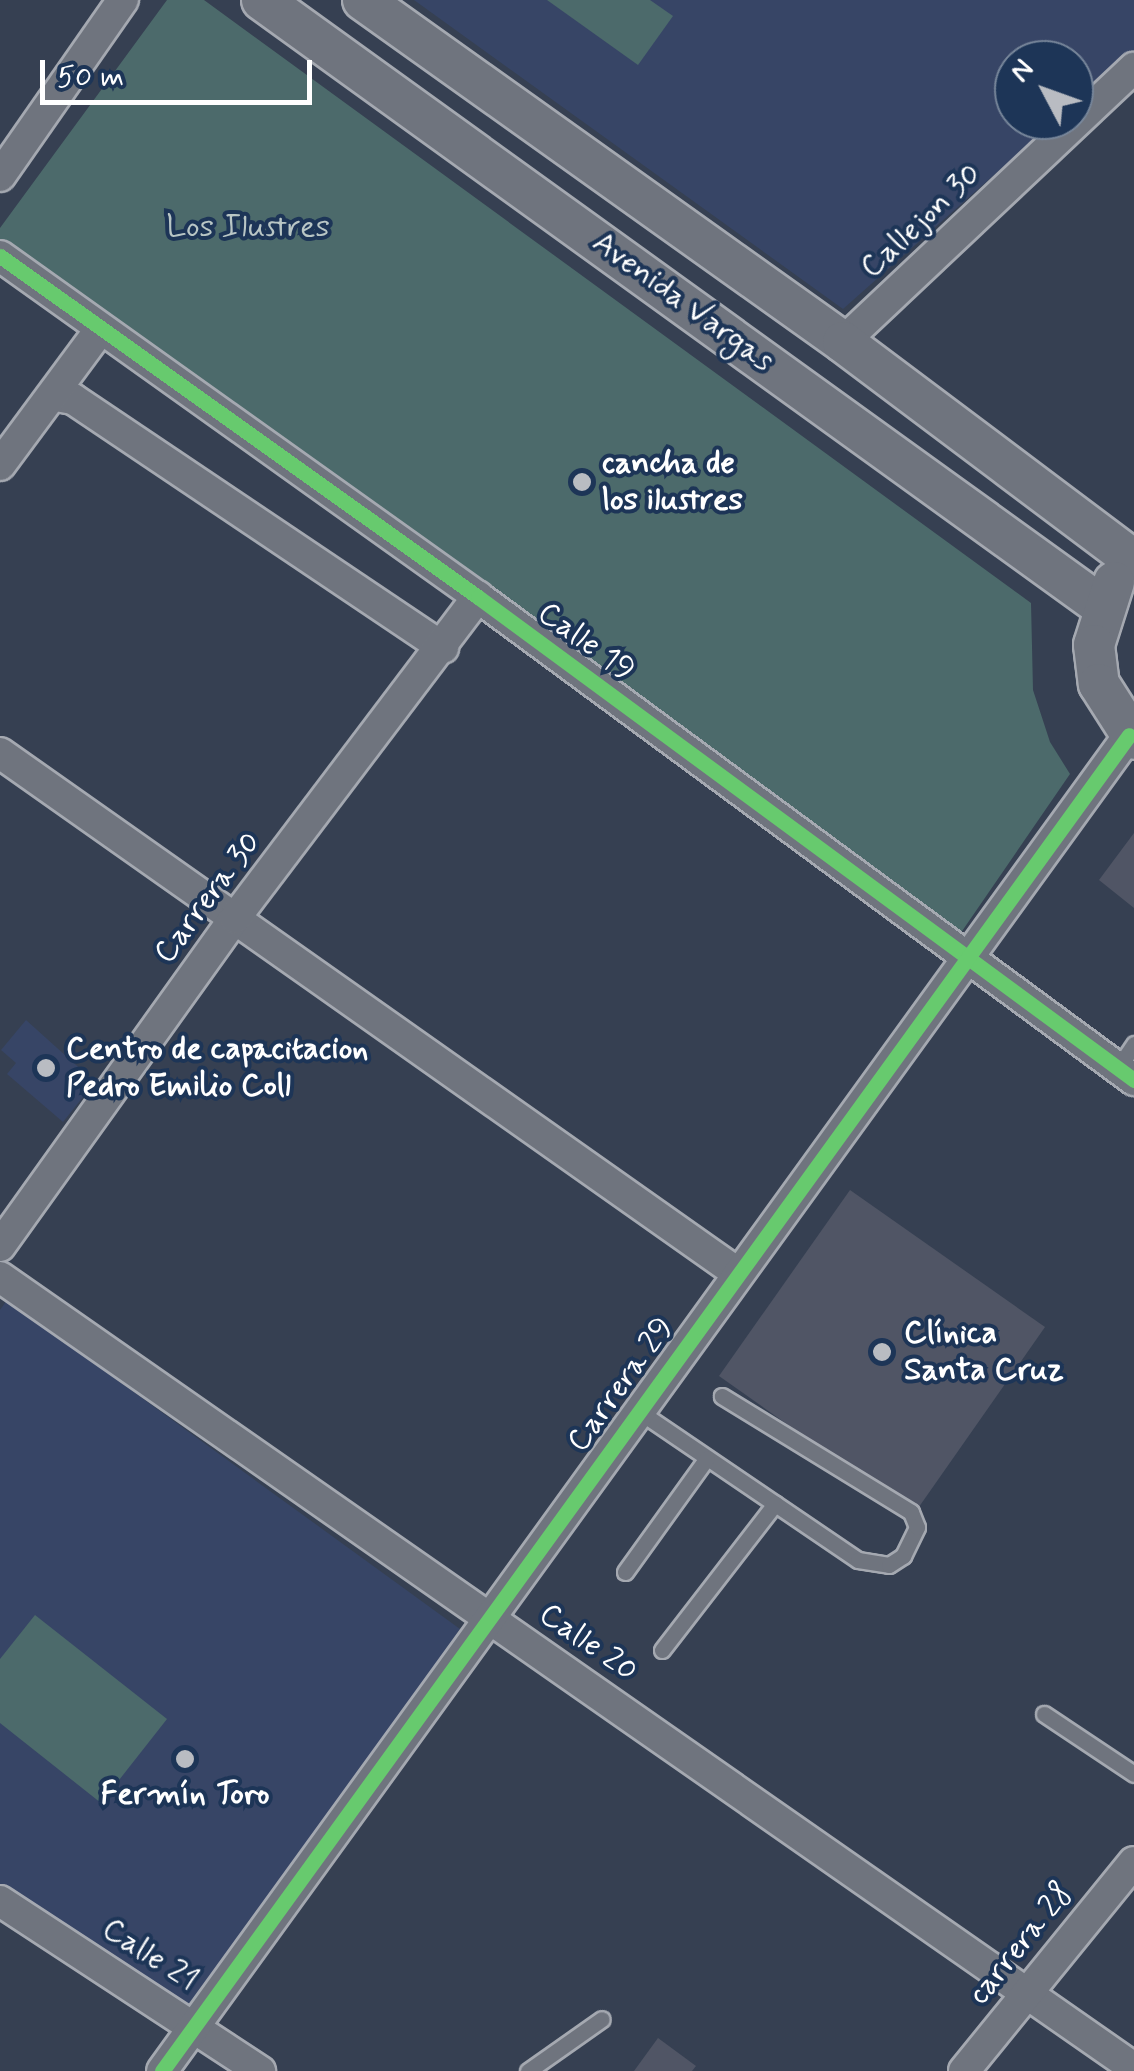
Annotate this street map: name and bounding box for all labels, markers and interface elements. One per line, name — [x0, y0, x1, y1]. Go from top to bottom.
scale bar — [45, 40, 318, 102]
north arrow — [994, 40, 1094, 140]
text: N — [1002, 52, 1043, 90]
text: 50 m — [57, 58, 124, 97]
street label: Callejon 30 — [853, 155, 989, 287]
park label: Los Ilustres — [170, 208, 326, 246]
street label: Avenida Vargas — [587, 225, 779, 379]
place label: cancha de los ilustres — [602, 445, 738, 520]
marker: cancha de los ilustres — [571, 471, 593, 493]
street label: Calle 19 — [530, 594, 642, 690]
street label: Carrera 30 — [146, 825, 270, 971]
place label: Centro de capacitacion Pedro Emilio Coll — [66, 1031, 383, 1106]
marker: Centro de capacitacion Pedro Emilio Coll — [35, 1057, 57, 1079]
street label: Carrera 29 — [559, 1310, 683, 1460]
place label: Clínica Santa Cruz — [904, 1315, 1061, 1390]
marker: Clínica Santa Cruz — [869, 1339, 895, 1365]
street label: Calle 20 — [531, 1595, 645, 1691]
marker: Fermín Toro — [174, 1748, 196, 1770]
place label: Fermín Toro — [101, 1775, 269, 1813]
street label: carrera 28 — [960, 1875, 1082, 2013]
street label: Calle 21 — [95, 1910, 205, 2000]

